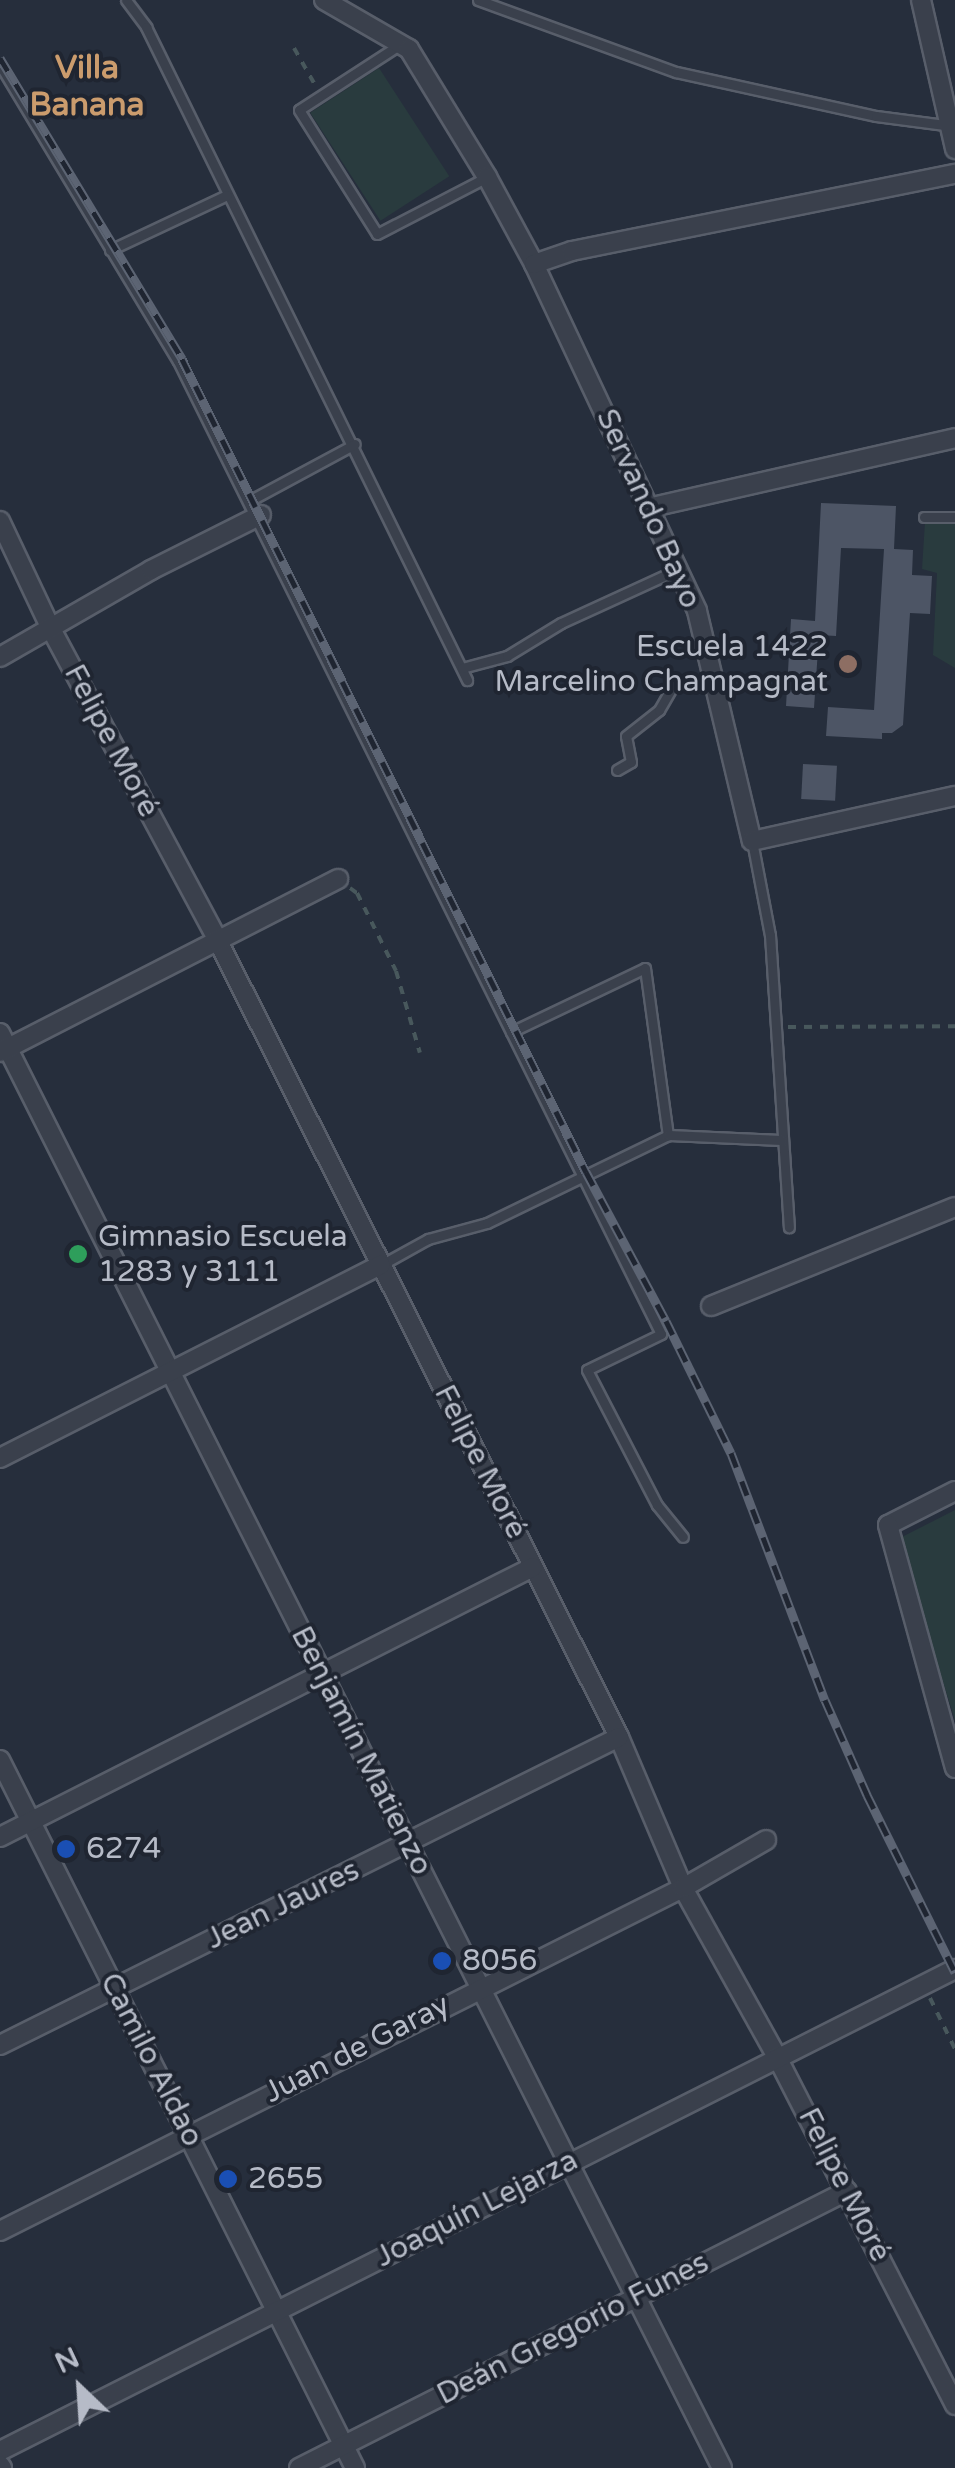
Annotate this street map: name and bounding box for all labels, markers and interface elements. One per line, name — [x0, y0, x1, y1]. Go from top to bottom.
district label: Villa Banana — [29, 50, 145, 125]
street label: Servando Bayo — [588, 404, 708, 614]
place label: Escuela 1422 Marcelino Champagnat — [495, 629, 828, 700]
marker: Escuela 1422 Marcelino Champagnat — [837, 653, 859, 675]
street label: Felipe Moré — [56, 659, 166, 823]
place label: Gimnasio Escuela 1283 y 3111 — [98, 1219, 348, 1290]
marker: Gimnasio Escuela 1283 y 3111 — [67, 1243, 89, 1265]
street label: Felipe Moré — [426, 1379, 534, 1545]
street label: Benjamín Matienzo — [283, 1621, 439, 1881]
place label: 6274 — [86, 1831, 161, 1867]
marker: 6274 — [55, 1838, 77, 1860]
street label: Jean Jaures — [201, 1853, 365, 1957]
place label: 8056 — [462, 1943, 537, 1979]
marker: 8056 — [431, 1950, 453, 1972]
street label: Camilo Aldao — [92, 1967, 210, 2153]
street label: Juan de Garay — [259, 1987, 455, 2111]
street label: Felipe Moré — [790, 2102, 898, 2268]
street label: Joaquín Lejarza — [370, 2143, 584, 2275]
place label: 2655 — [248, 2161, 323, 2197]
marker: 2655 — [217, 2168, 239, 2190]
street label: Deán Gregorio Funes — [431, 2245, 715, 2413]
north arrow — [30, 2338, 130, 2438]
text: N — [50, 2341, 85, 2381]

